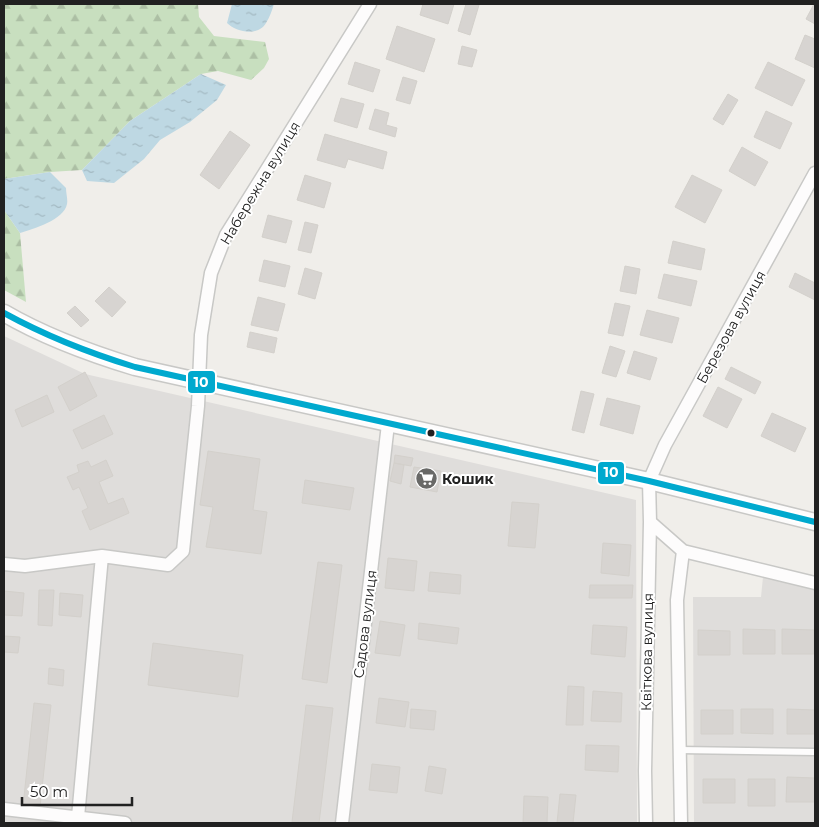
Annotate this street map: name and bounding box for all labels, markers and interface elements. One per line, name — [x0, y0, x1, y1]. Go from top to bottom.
street label: Набережна вулиця — [216, 118, 304, 248]
street label: Березова вулиця — [693, 267, 769, 387]
line badge: 10 — [187, 370, 216, 394]
text: 10 — [194, 373, 209, 391]
unlabelled marker — [426, 428, 436, 438]
line badge: 10 — [597, 461, 625, 485]
text: 10 — [604, 463, 619, 481]
supermarket icon: Кошик — [414, 467, 438, 491]
place label: Кошик — [442, 470, 494, 488]
street label: Садова вулиця — [349, 569, 381, 679]
street label: Квіткова вулиця — [637, 593, 657, 711]
scale bar — [22, 774, 132, 806]
text: 50 m — [30, 782, 68, 801]

